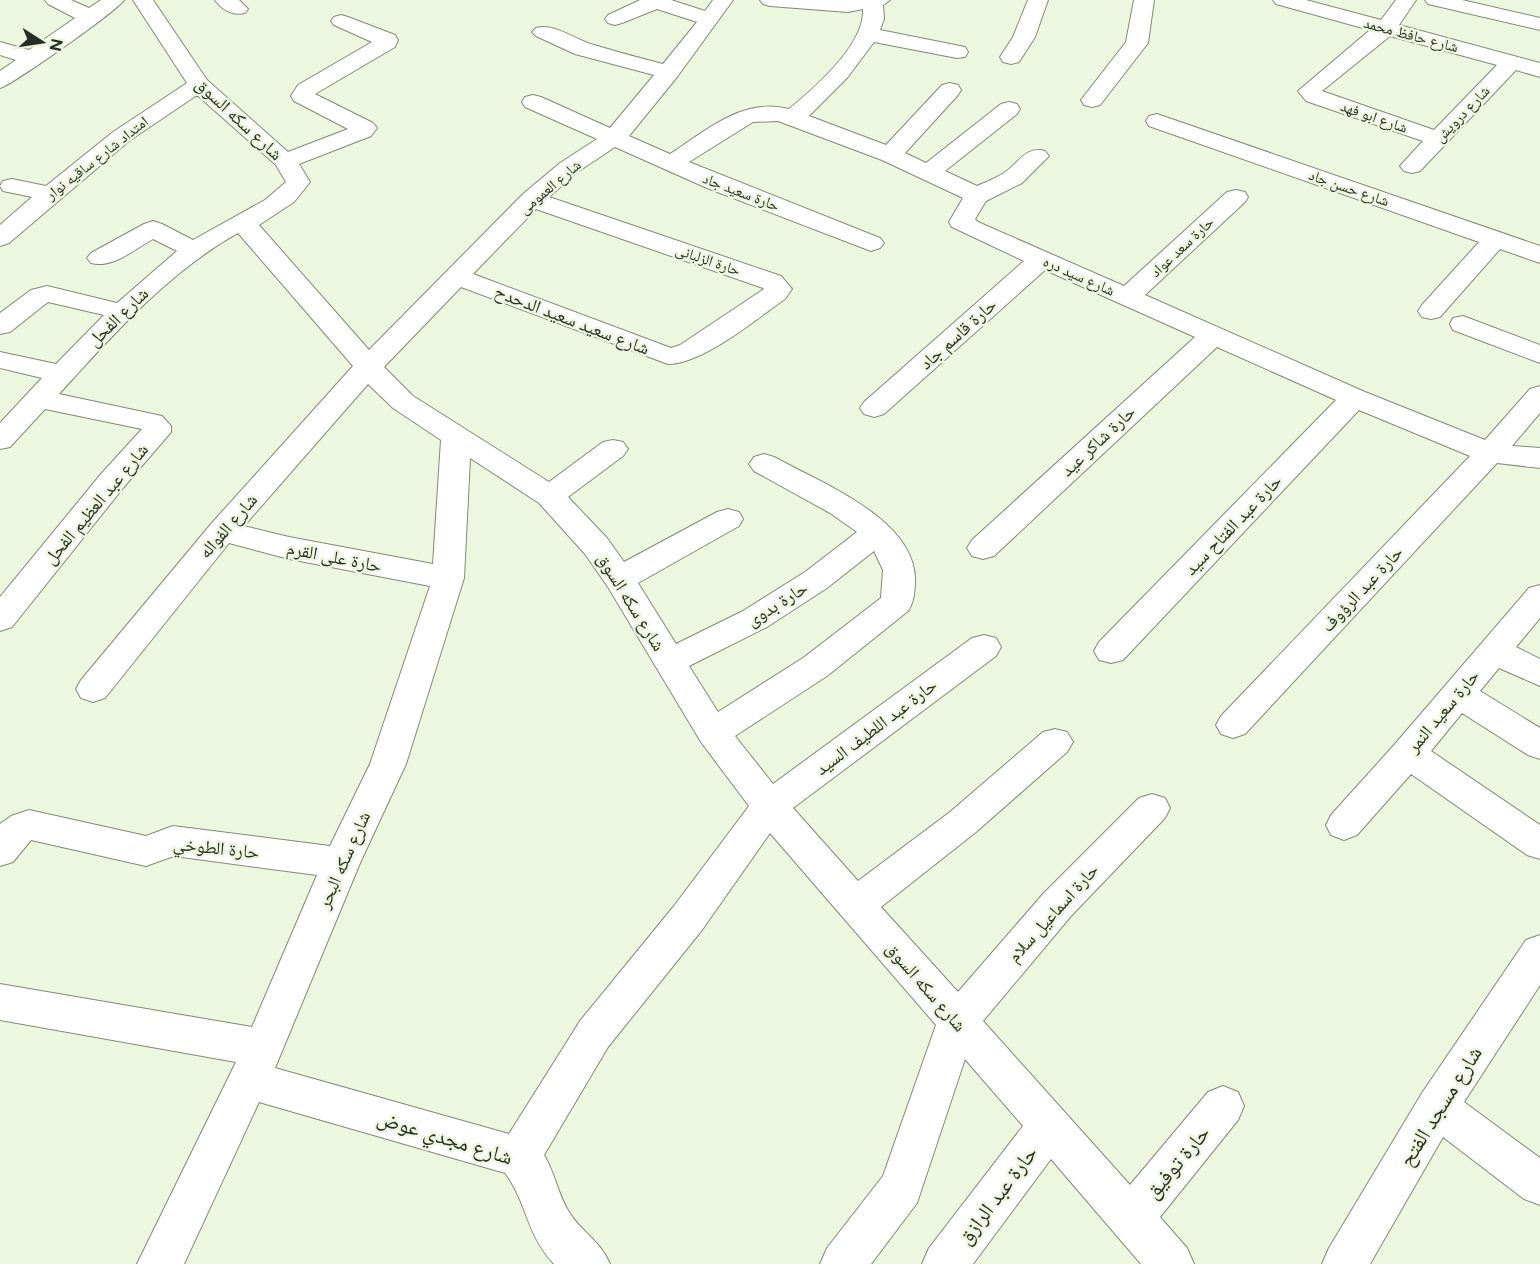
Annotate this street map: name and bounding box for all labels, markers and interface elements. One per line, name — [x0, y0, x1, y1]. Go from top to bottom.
north arrow — [12, 12, 72, 72]
street label: شارع حافظ محمد — [1361, 14, 1460, 57]
text: N — [46, 37, 67, 53]
street label: شارع سكه السوق — [191, 73, 287, 165]
street label: شارع درويش — [1431, 82, 1494, 147]
street label: شارع ابو فهد — [1338, 97, 1410, 138]
street label: امتداد شارع ساقيه نوار — [41, 112, 152, 205]
street label: شارع العمومى — [515, 156, 585, 219]
street label: شارع حسن جاد — [1306, 166, 1392, 211]
street label: حارة سعيد جاد — [700, 169, 782, 215]
street label: حارة سعد عواد — [1147, 213, 1218, 281]
street label: حارة الزلبانى — [673, 240, 743, 281]
street label: شارع سيد دره — [1040, 252, 1118, 301]
street label: شارع سعيد سعيد الدحدح — [491, 280, 653, 361]
street label: شارع الفحل — [83, 283, 153, 351]
street label: حارة قاسم جاد — [915, 294, 1002, 375]
street label: حارة شاكر عيد — [1056, 401, 1140, 481]
street label: شارع عبد العظيم الفحل — [39, 439, 154, 570]
street label: حارة عبد الفتاح سيد — [1180, 470, 1287, 580]
street label: شارع الفواله — [194, 489, 262, 563]
street label: حارة على القرم — [284, 537, 383, 578]
street label: حارة عبد الرؤوف — [1317, 541, 1407, 637]
street label: شارع سكه السوق — [592, 549, 670, 655]
street label: حارة بدوى — [742, 577, 812, 631]
street label: حارة سعيد النمر — [1401, 665, 1484, 758]
street label: حارة عبد اللطيف السيد — [811, 674, 941, 780]
street label: شارع سكه البحر — [312, 808, 375, 913]
street label: حارة الطوخي — [172, 833, 260, 867]
street label: حارة اسماعيل سلام — [1003, 859, 1104, 968]
street label: شارع سكه السوق — [881, 938, 971, 1036]
street label: شارع مسجد الفتح — [1393, 1041, 1488, 1171]
street label: شارع مجدي عوض — [373, 1105, 516, 1174]
street label: حارة توفيق — [1139, 1120, 1215, 1204]
street label: حارة عبد الرازق — [952, 1141, 1043, 1250]

